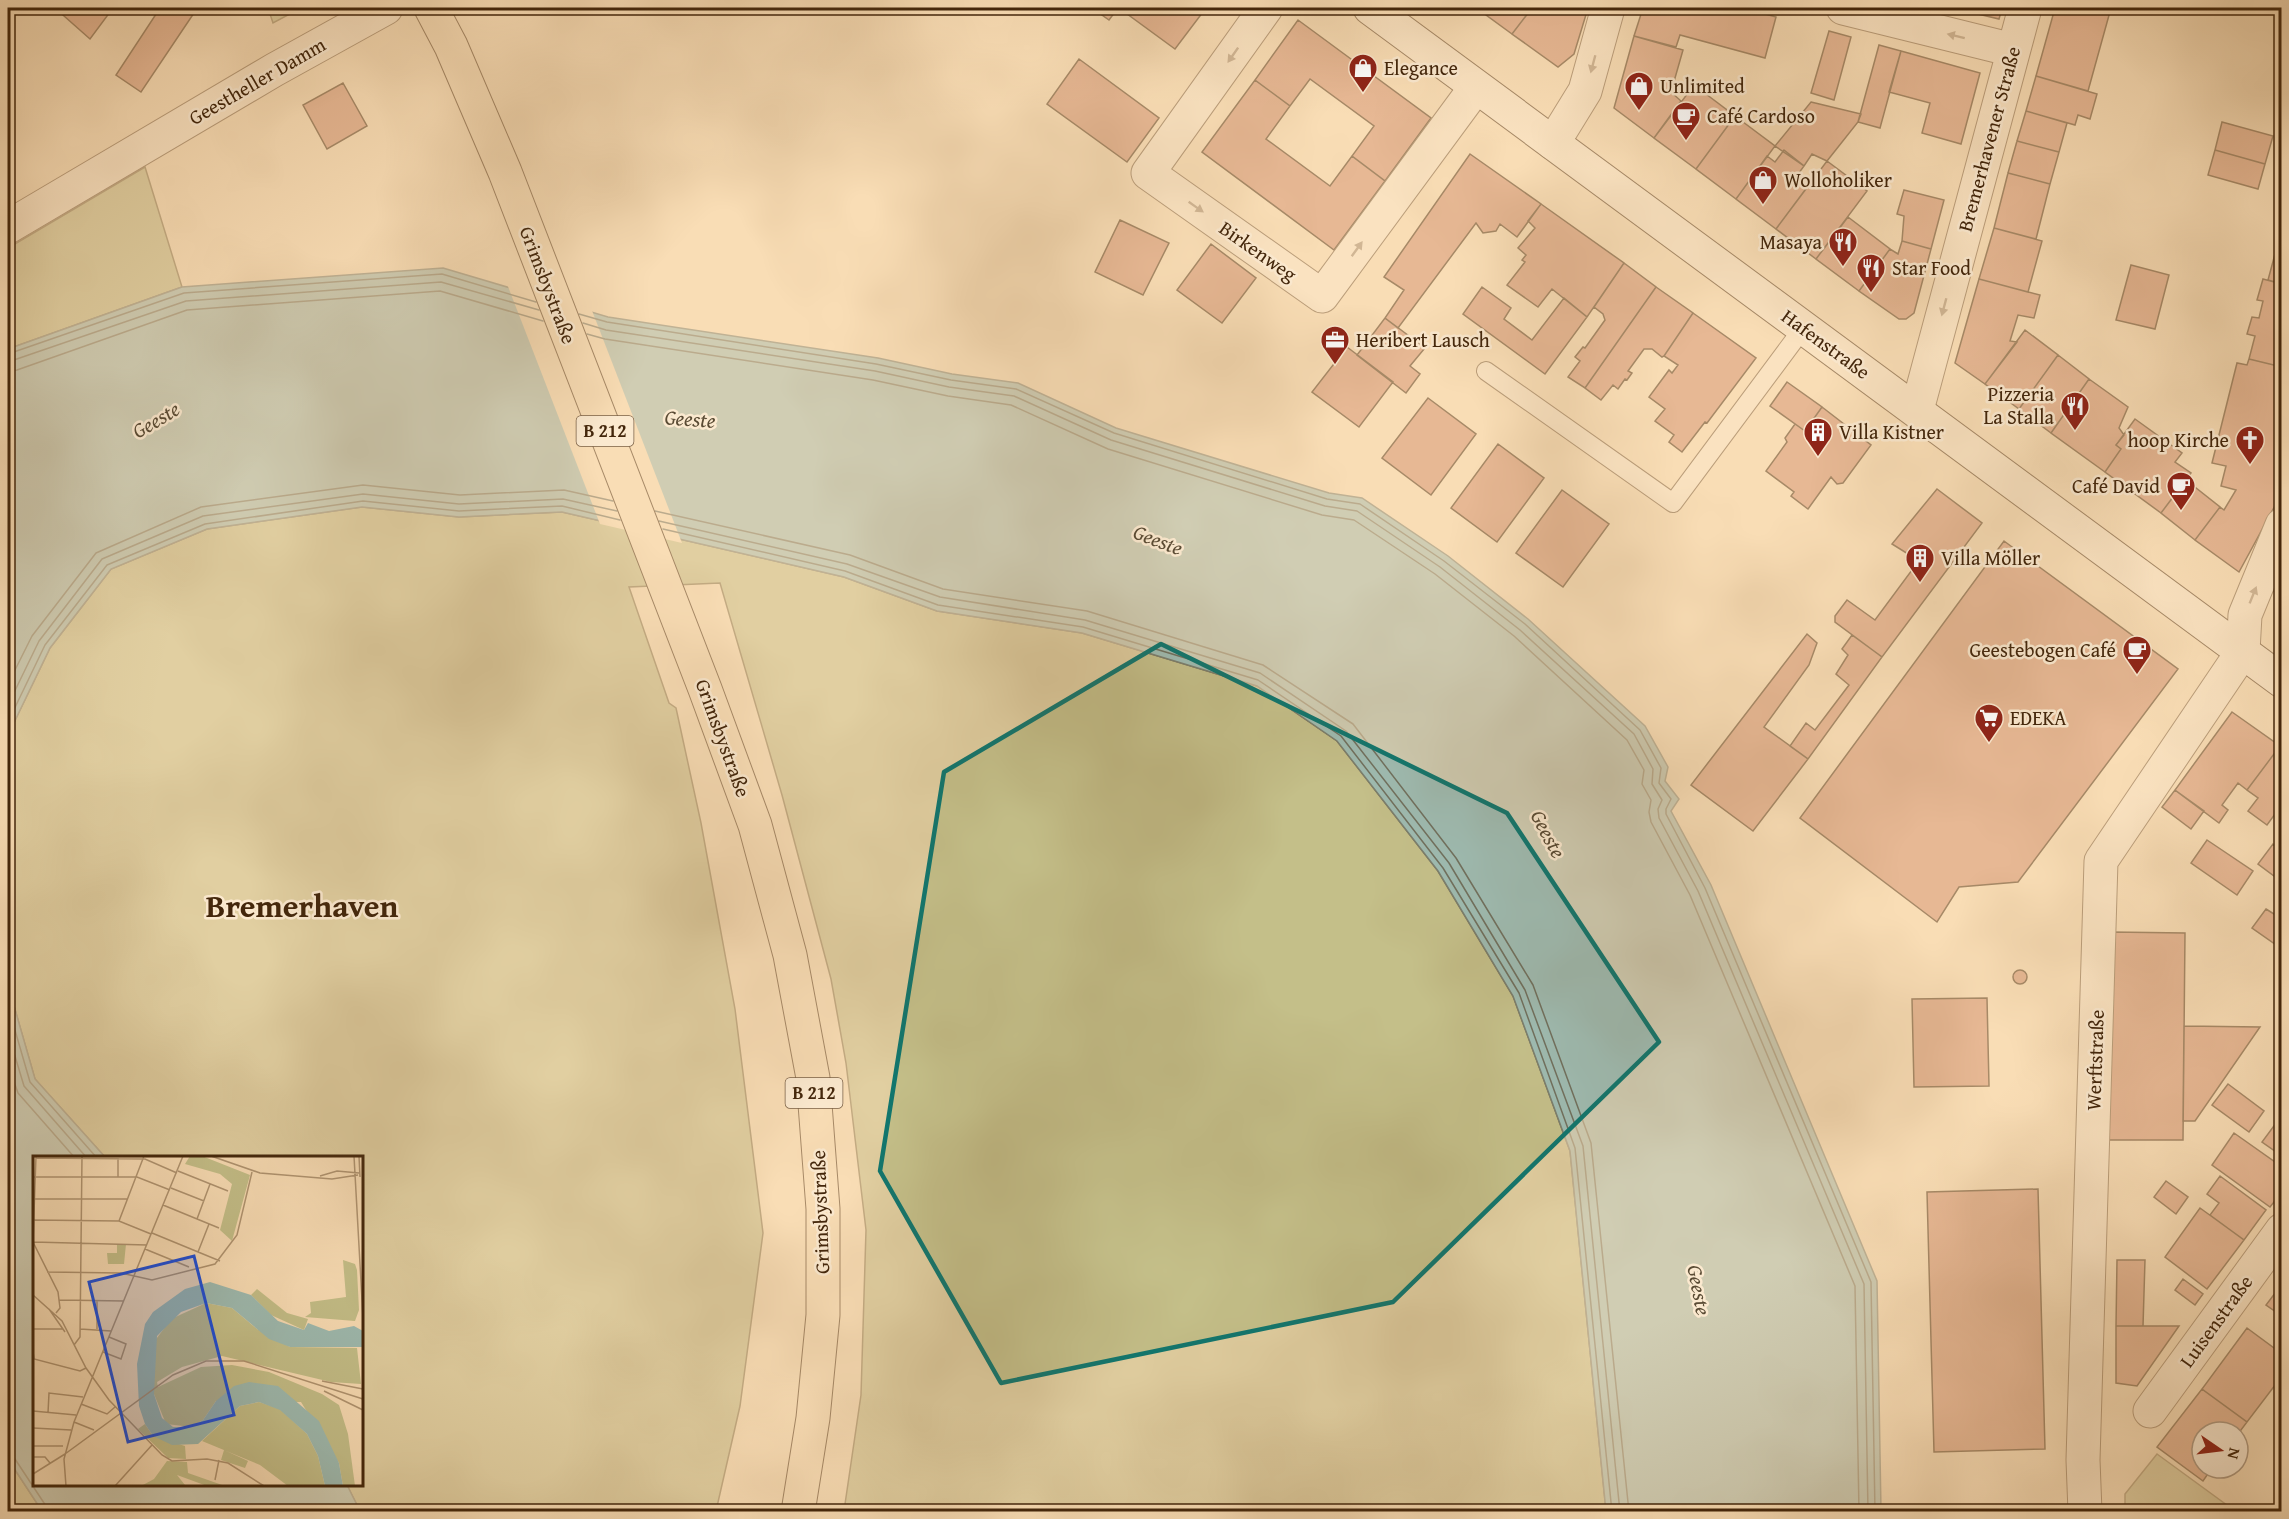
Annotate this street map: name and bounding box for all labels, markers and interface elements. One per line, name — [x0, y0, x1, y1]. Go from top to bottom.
street label: Geestheller Damm — [183, 29, 331, 132]
one-way arrow — [1947, 31, 1965, 40]
street label: Bremerhavener Straße — [1950, 43, 2027, 235]
one-way arrow — [1227, 48, 1239, 63]
shop icon: Elegance — [1347, 52, 1379, 94]
place label: Elegance — [1384, 53, 1458, 82]
one-way arrow — [1587, 55, 1597, 73]
shop icon: Unlimited — [1623, 70, 1655, 112]
place label: Unlimited — [1660, 71, 1745, 100]
cafe icon: Café Cardoso — [1670, 100, 1702, 142]
place label: Café Cardoso — [1707, 101, 1815, 130]
shop icon: Wolloholiker — [1747, 164, 1779, 206]
place label: Wolloholiker — [1784, 165, 1892, 194]
one-way arrow — [1188, 201, 1204, 213]
street label: Birkenweg — [1214, 213, 1303, 288]
street label: Grimsbystraße — [513, 222, 584, 348]
restaurant icon: Masaya — [1827, 226, 1859, 268]
place label: Masaya — [1760, 227, 1823, 256]
one-way arrow — [1351, 241, 1363, 257]
restaurant icon: Star Food — [1855, 252, 1887, 294]
place label: Star Food — [1892, 253, 1971, 282]
one-way arrow — [1939, 299, 1948, 317]
street label: Hafenstraße — [1776, 301, 1877, 386]
office icon: Heribert Lausch — [1319, 324, 1351, 366]
place label: Heribert Lausch — [1356, 325, 1490, 354]
place label: Pizzeria La Stalla — [1983, 379, 2055, 431]
restaurant icon: Pizzeria La Stalla — [2059, 390, 2091, 432]
water label: Geeste — [126, 393, 185, 446]
water label: Geeste — [664, 401, 716, 436]
road number: B 212 — [576, 416, 634, 446]
building icon: Villa Kistner — [1802, 416, 1834, 458]
place label: Villa Kistner — [1839, 417, 1944, 446]
church icon: hoop Kirche — [2234, 424, 2266, 466]
place label: hoop Kirche — [2128, 425, 2229, 454]
cafe icon: Café David — [2165, 470, 2197, 512]
place label: Café David — [2072, 471, 2160, 500]
water label: Geeste — [1129, 516, 1187, 563]
building icon: Villa Möller — [1904, 542, 1936, 584]
place label: Villa Möller — [1941, 543, 2040, 572]
one-way arrow — [2248, 585, 2258, 603]
cafe icon: Geestebogen Café — [2121, 634, 2153, 676]
place label: Geestebogen Café — [1969, 635, 2116, 664]
street label: Grimsbystraße — [689, 675, 758, 801]
supermarket icon: EDEKA — [1973, 702, 2005, 744]
place label: EDEKA — [2010, 703, 2066, 732]
water label: Geeste — [1523, 804, 1574, 863]
district label: Bremerhaven — [206, 882, 398, 929]
street label: Werftstraße — [2078, 1009, 2111, 1111]
road number: B 212 — [786, 1078, 842, 1108]
street label: Grimsbystraße — [803, 1150, 836, 1274]
inset map — [33, 1156, 363, 1486]
water label: Geeste — [1679, 1262, 1720, 1318]
street label: Luisenstraße — [2172, 1268, 2259, 1373]
north arrow — [2190, 1420, 2250, 1480]
text: N — [2222, 1446, 2247, 1462]

